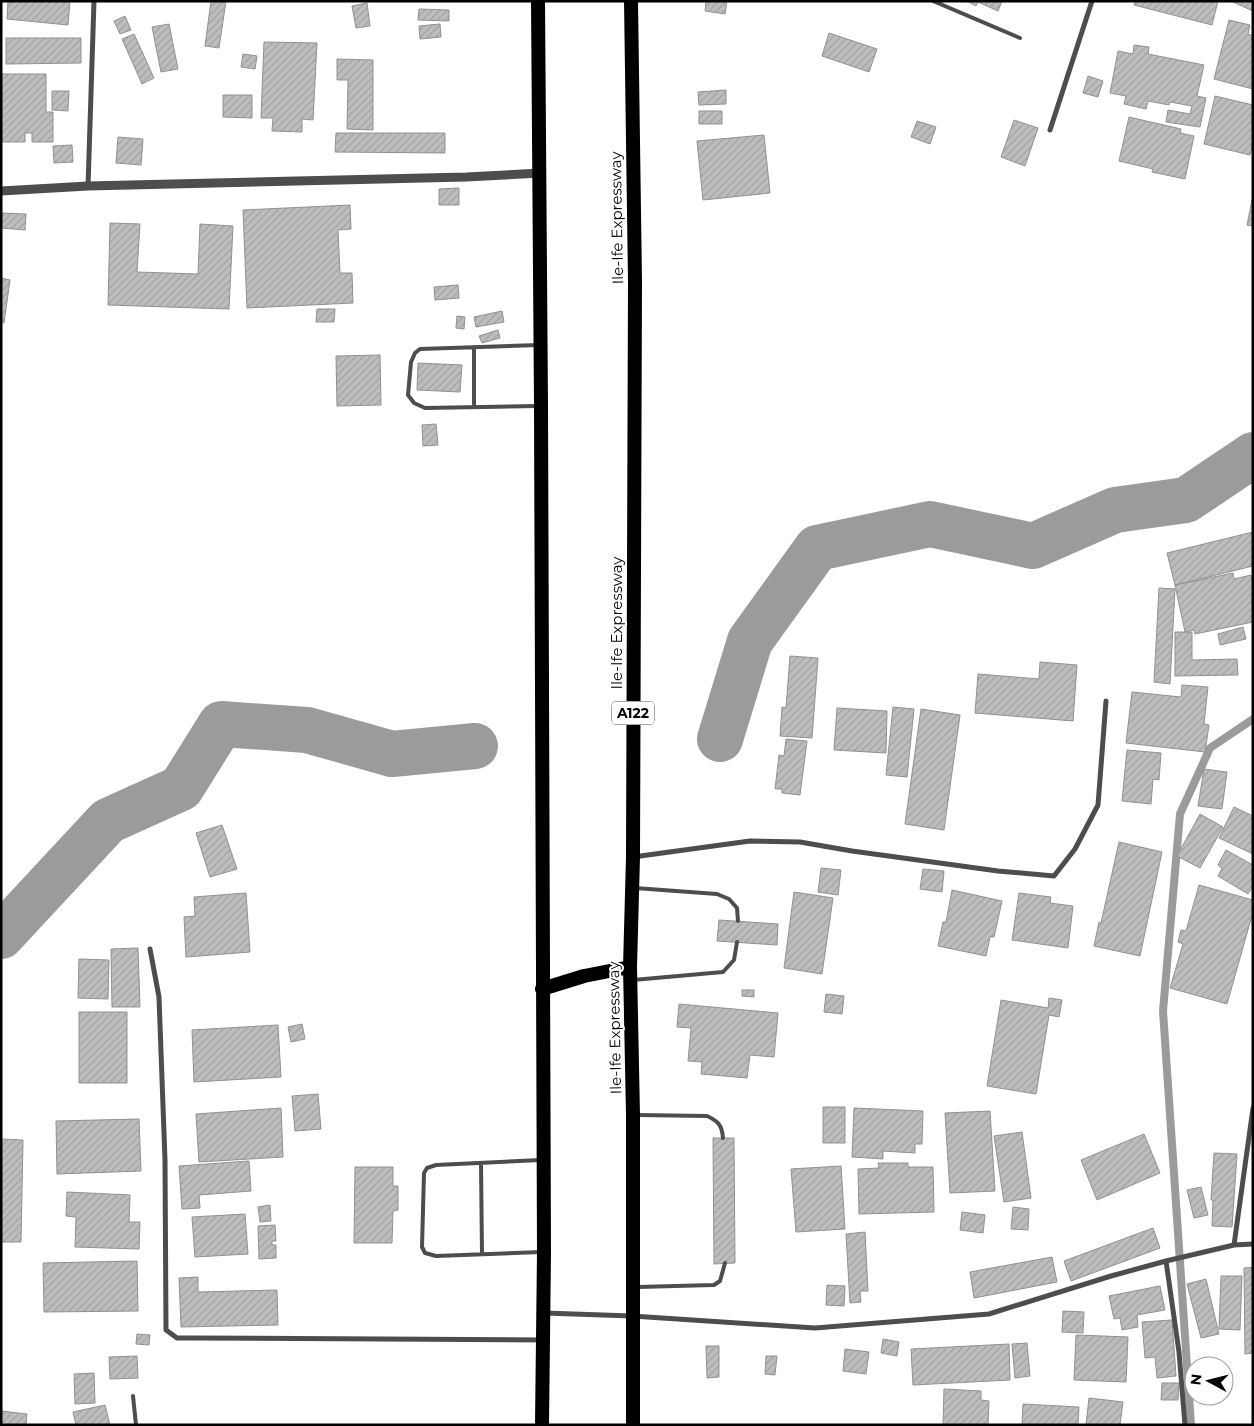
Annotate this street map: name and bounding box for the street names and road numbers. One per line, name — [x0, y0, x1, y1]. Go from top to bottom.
street label: Ile-Ife Expressway — [606, 151, 627, 285]
street label: Ile-Ife Expressway — [607, 556, 626, 689]
road number: A122 — [612, 701, 654, 724]
street label: Ile-Ife Expressway — [604, 961, 625, 1095]

